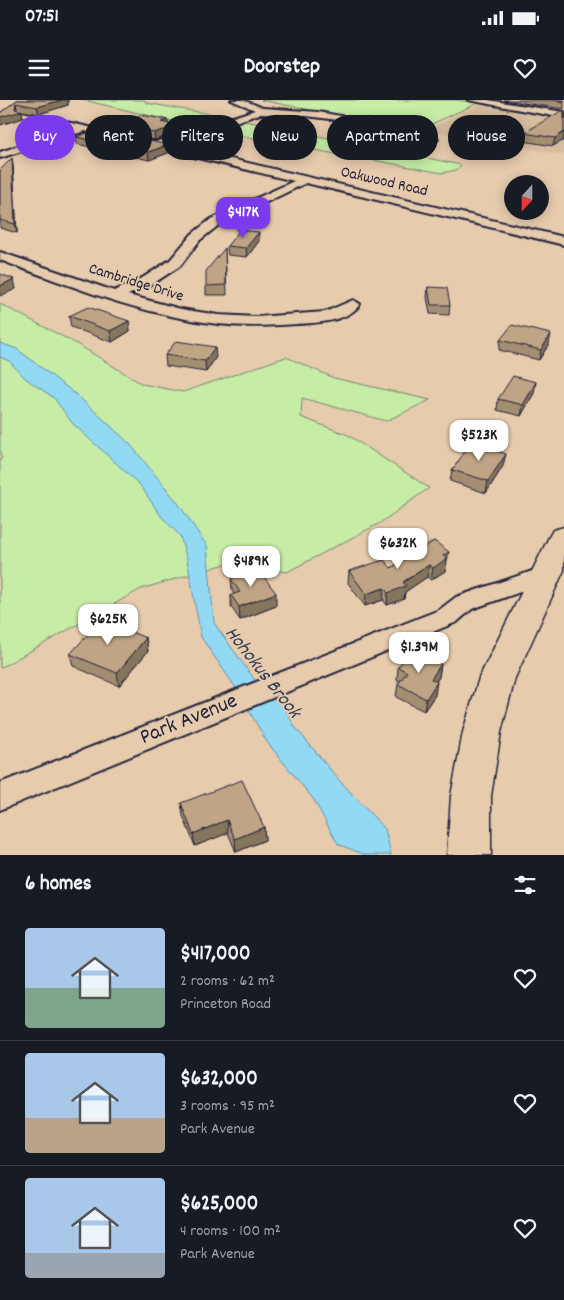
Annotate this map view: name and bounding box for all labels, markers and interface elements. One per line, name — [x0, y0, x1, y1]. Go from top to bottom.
text: 07:51 — [25, 4, 59, 31]
text: Doorstep — [244, 52, 320, 83]
icon: menu — [25, 54, 53, 82]
icon: heart — [511, 54, 539, 82]
chip: Buy — [15, 115, 75, 160]
chip: Rent — [85, 115, 152, 160]
chip: Filters — [162, 115, 243, 160]
chip: New — [253, 115, 317, 160]
chip: Apartment — [327, 115, 438, 160]
chip: House — [448, 115, 525, 160]
street label: Oakwood Road — [338, 161, 430, 203]
north arrow — [504, 175, 549, 220]
map controls — [504, 175, 549, 220]
pin: $417K — [208, 196, 278, 239]
text: $417K — [227, 201, 259, 224]
street label: Cambridge Drive — [86, 258, 186, 308]
pin: $523K — [444, 420, 514, 462]
text: $523K — [460, 424, 498, 447]
pin: $632K — [363, 528, 433, 570]
text: $632K — [379, 532, 417, 555]
pin: $489K — [216, 546, 286, 588]
text: $489K — [233, 550, 269, 573]
pin: $625K — [73, 604, 143, 646]
text: $625K — [89, 608, 127, 631]
water label: Hohokus Brook — [217, 621, 308, 726]
pin: $1.39M — [378, 632, 460, 674]
text: $1.39M — [400, 636, 438, 659]
street label: Park Avenue — [136, 686, 242, 754]
text: 6 homes — [25, 870, 92, 900]
icon: filters — [511, 871, 539, 899]
text: $417,000 — [180, 940, 250, 970]
icon: home — [65, 948, 125, 1008]
icon: heart — [511, 964, 539, 992]
text: 2 rooms · 62 m² — [180, 970, 275, 993]
text: Princeton Road — [180, 993, 271, 1016]
text: $632,000 — [180, 1065, 258, 1095]
icon: home — [65, 1073, 125, 1133]
icon: heart — [511, 1089, 539, 1117]
text: 3 rooms · 95 m² — [180, 1095, 275, 1118]
text: Park Avenue — [180, 1118, 255, 1141]
text: $625,000 — [180, 1190, 258, 1220]
icon: home — [65, 1198, 125, 1258]
icon: heart — [511, 1214, 539, 1242]
text: 4 rooms · 100 m² — [180, 1220, 281, 1243]
text: Park Avenue — [180, 1243, 255, 1266]

